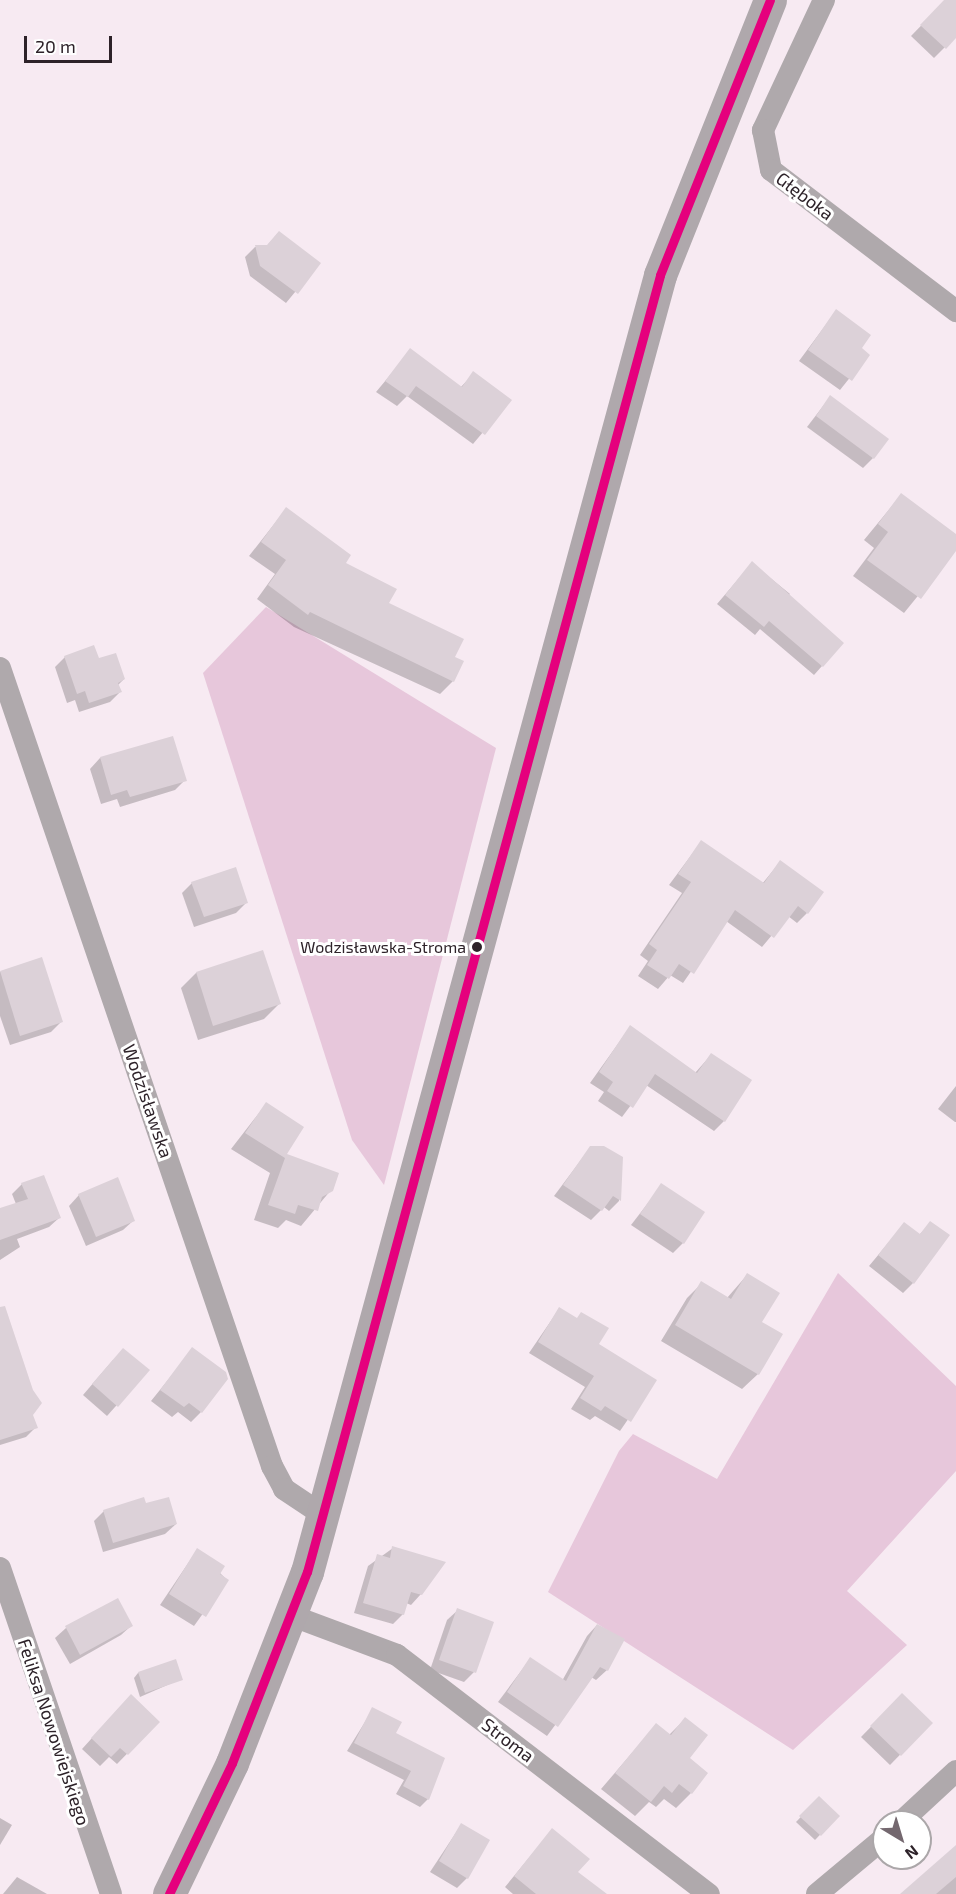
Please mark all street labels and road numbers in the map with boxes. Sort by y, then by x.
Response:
street label: Głęboka [772,167,838,225]
street label: Wodzisławska [118,1041,178,1161]
street label: Feliksa Nowowiejskiego [14,1636,94,1828]
street label: Stroma [478,1713,538,1767]

